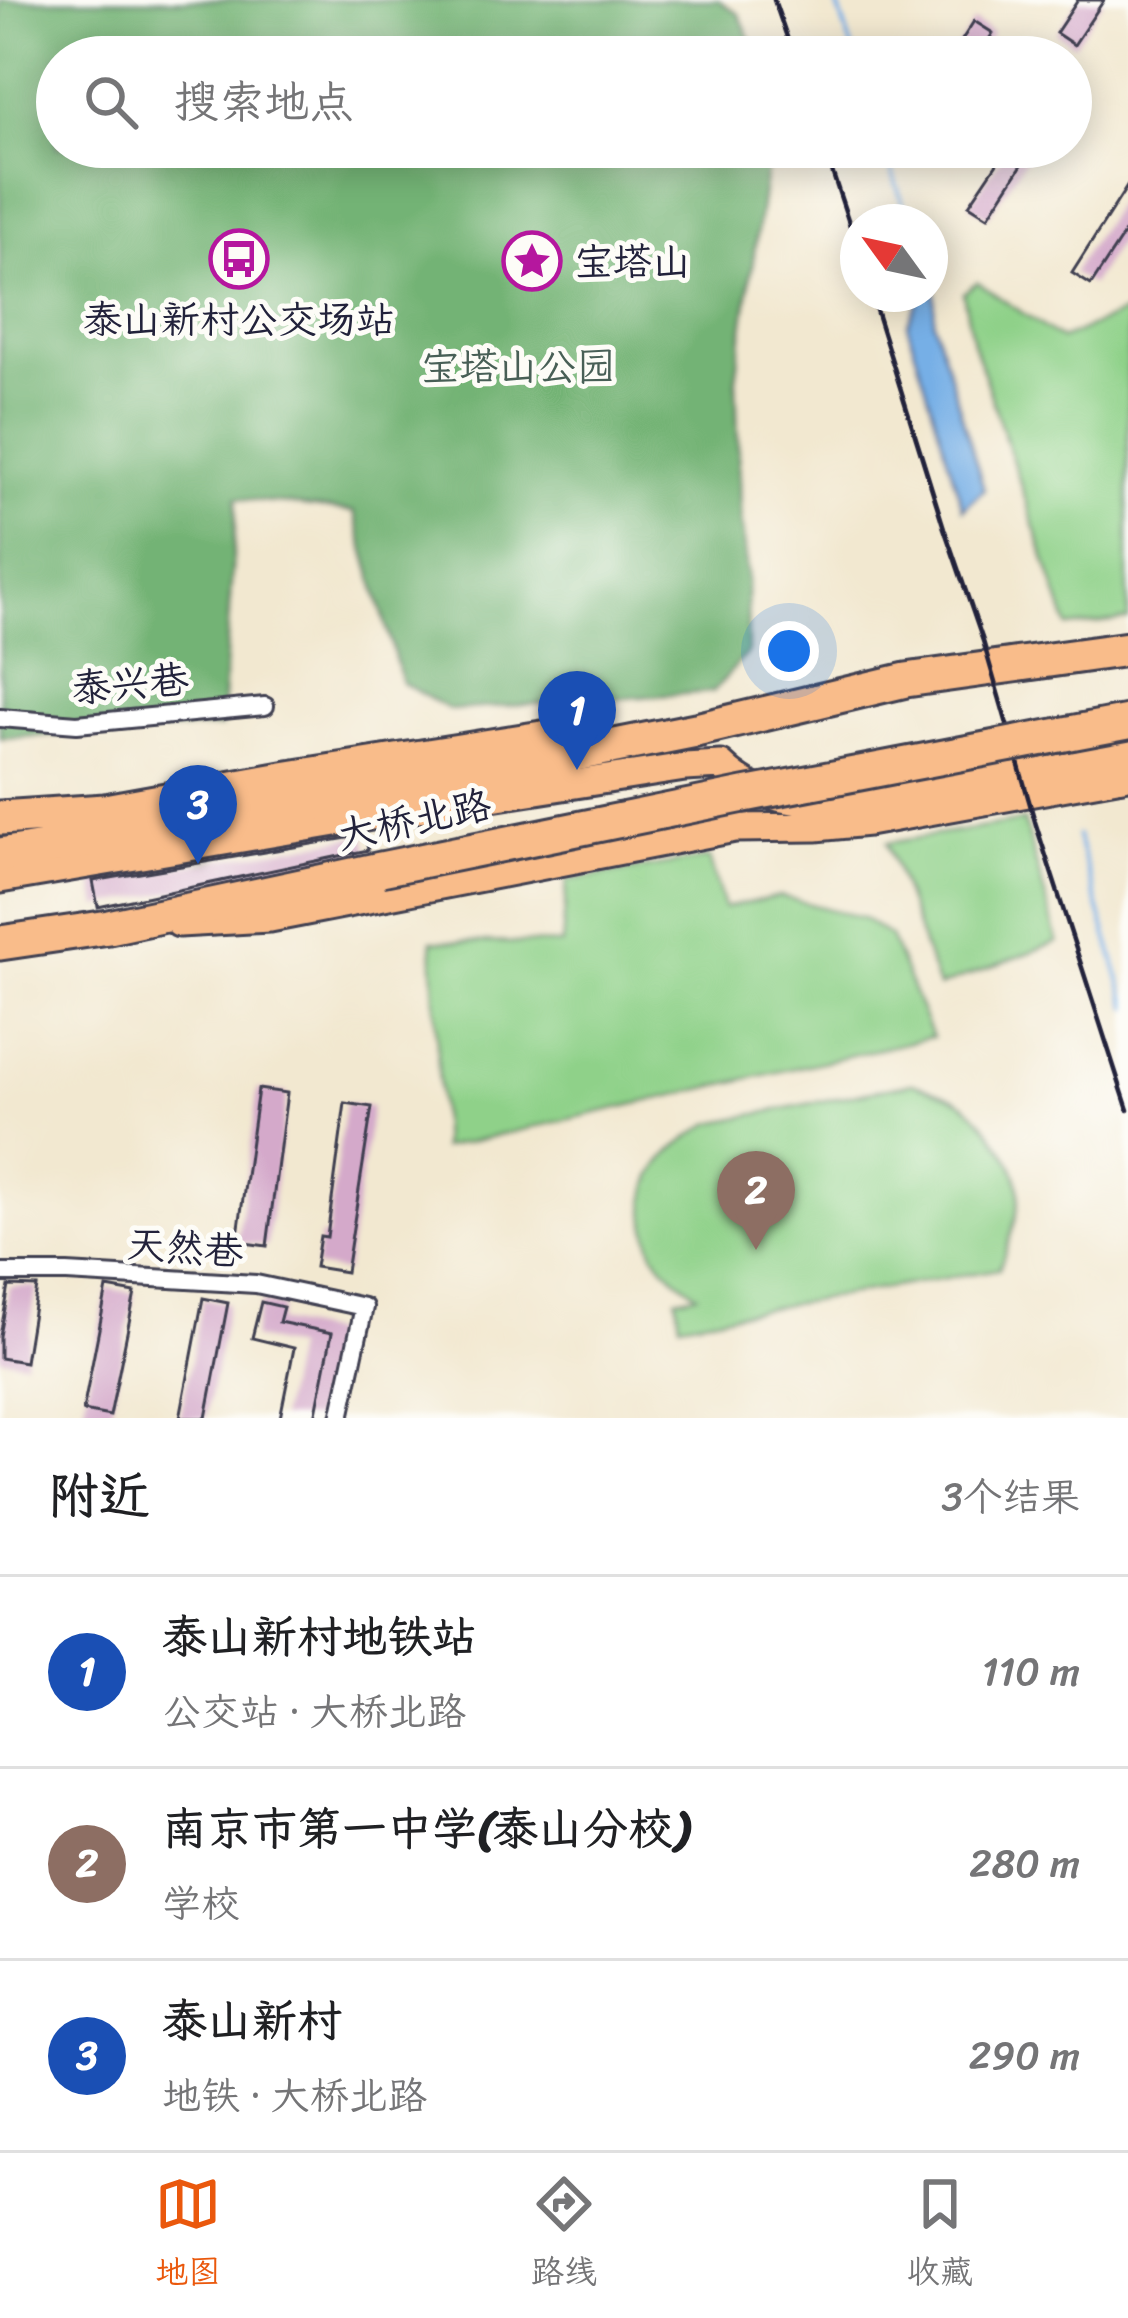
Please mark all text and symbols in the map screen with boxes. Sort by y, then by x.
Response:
search box [36,36,1092,168]
text: 搜索地点 [174,62,354,142]
icon: search [78,69,144,135]
north arrow [840,204,948,312]
place label: 宝塔山 [574,227,691,296]
bus stop icon: 泰山新村公交场站 [208,228,270,290]
place icon: 宝塔山 [501,230,563,292]
place label: 泰山新村公交场站 [83,285,395,354]
park label: 宝塔山公园 [420,332,616,401]
your location [759,621,819,681]
street label: 泰兴巷 [69,644,191,723]
pin: 1 [538,671,616,770]
pin: 3 [159,765,237,864]
street label: 大桥北路 [331,770,498,869]
pin: 2 [717,1151,795,1250]
street label: 天然巷 [124,1209,246,1286]
text: 附近 [48,1451,150,1541]
text: 3个结果 [942,1462,1080,1531]
text: 泰山新村地铁站 [162,1597,477,1677]
text: 1 [79,1637,95,1706]
text: 110 m [982,1637,1080,1706]
text: 公交站 · 大桥北路 [162,1677,466,1746]
text: 南京市第一中学(泰山分校) [162,1789,689,1869]
text: 2 [76,1829,98,1898]
text: 280 m [969,1829,1080,1898]
text: 学校 [162,1869,240,1938]
text: 泰山新村 [162,1981,342,2061]
text: 3 [76,2021,98,2090]
text: 290 m [969,2021,1080,2090]
text: 地铁 · 大桥北路 [162,2061,427,2130]
tab: 地图 [155,2171,221,2301]
tab: 路线 [531,2171,597,2301]
tab: 收藏 [907,2171,973,2301]

